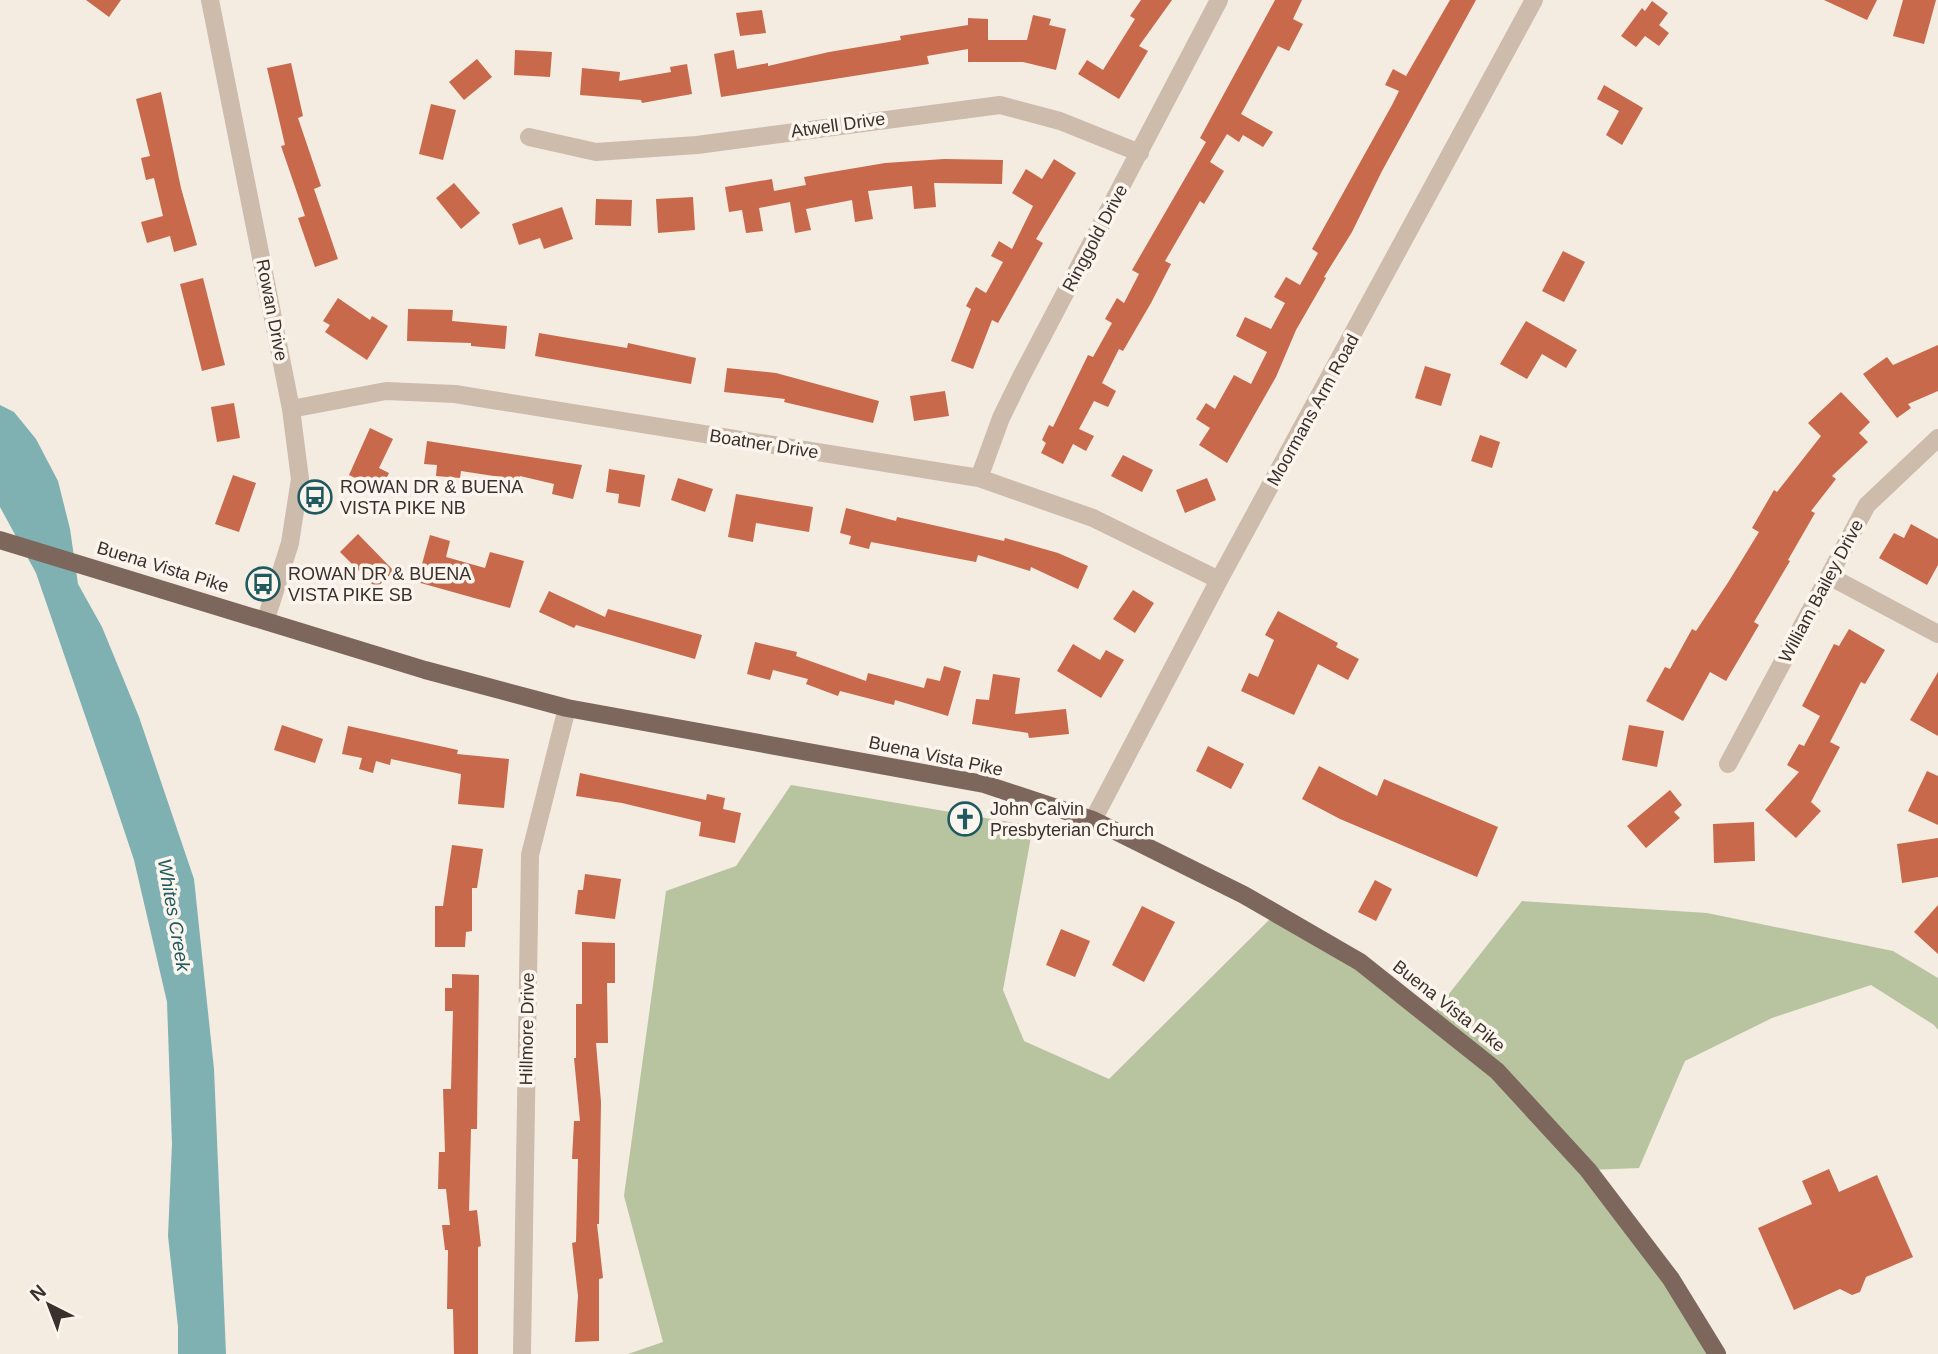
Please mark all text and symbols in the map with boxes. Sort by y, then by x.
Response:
street label: Atwell Drive [790,108,886,142]
street label: Ringgold Drive [1058,181,1132,295]
street label: Rowan Drive [252,258,292,362]
street label: Moormans Arm Road [1263,331,1363,489]
street label: Boatner Drive [708,426,820,462]
place label: ROWAN DR & BUENA VISTA PIKE NB [340,477,523,518]
bus stop icon: ROWAN DR & BUENA VISTA PIKE NB [296,478,334,516]
street label: William Bailey Drive [1775,516,1867,666]
street label: Buena Vista Pike [95,537,231,597]
place label: ROWAN DR & BUENA VISTA PIKE SB [288,564,471,605]
bus stop icon: ROWAN DR & BUENA VISTA PIKE SB [244,565,282,603]
street label: Buena Vista Pike [867,732,1005,780]
place label: John Calvin Presbyterian Church [990,799,1154,840]
church icon: John Calvin Presbyterian Church [946,800,984,838]
water label: Whites Creek [154,857,195,974]
street label: Buena Vista Pike [1389,956,1509,1056]
street label: Hillmore Drive [516,972,538,1086]
north arrow [14,1270,84,1340]
text: N [26,1280,50,1305]

